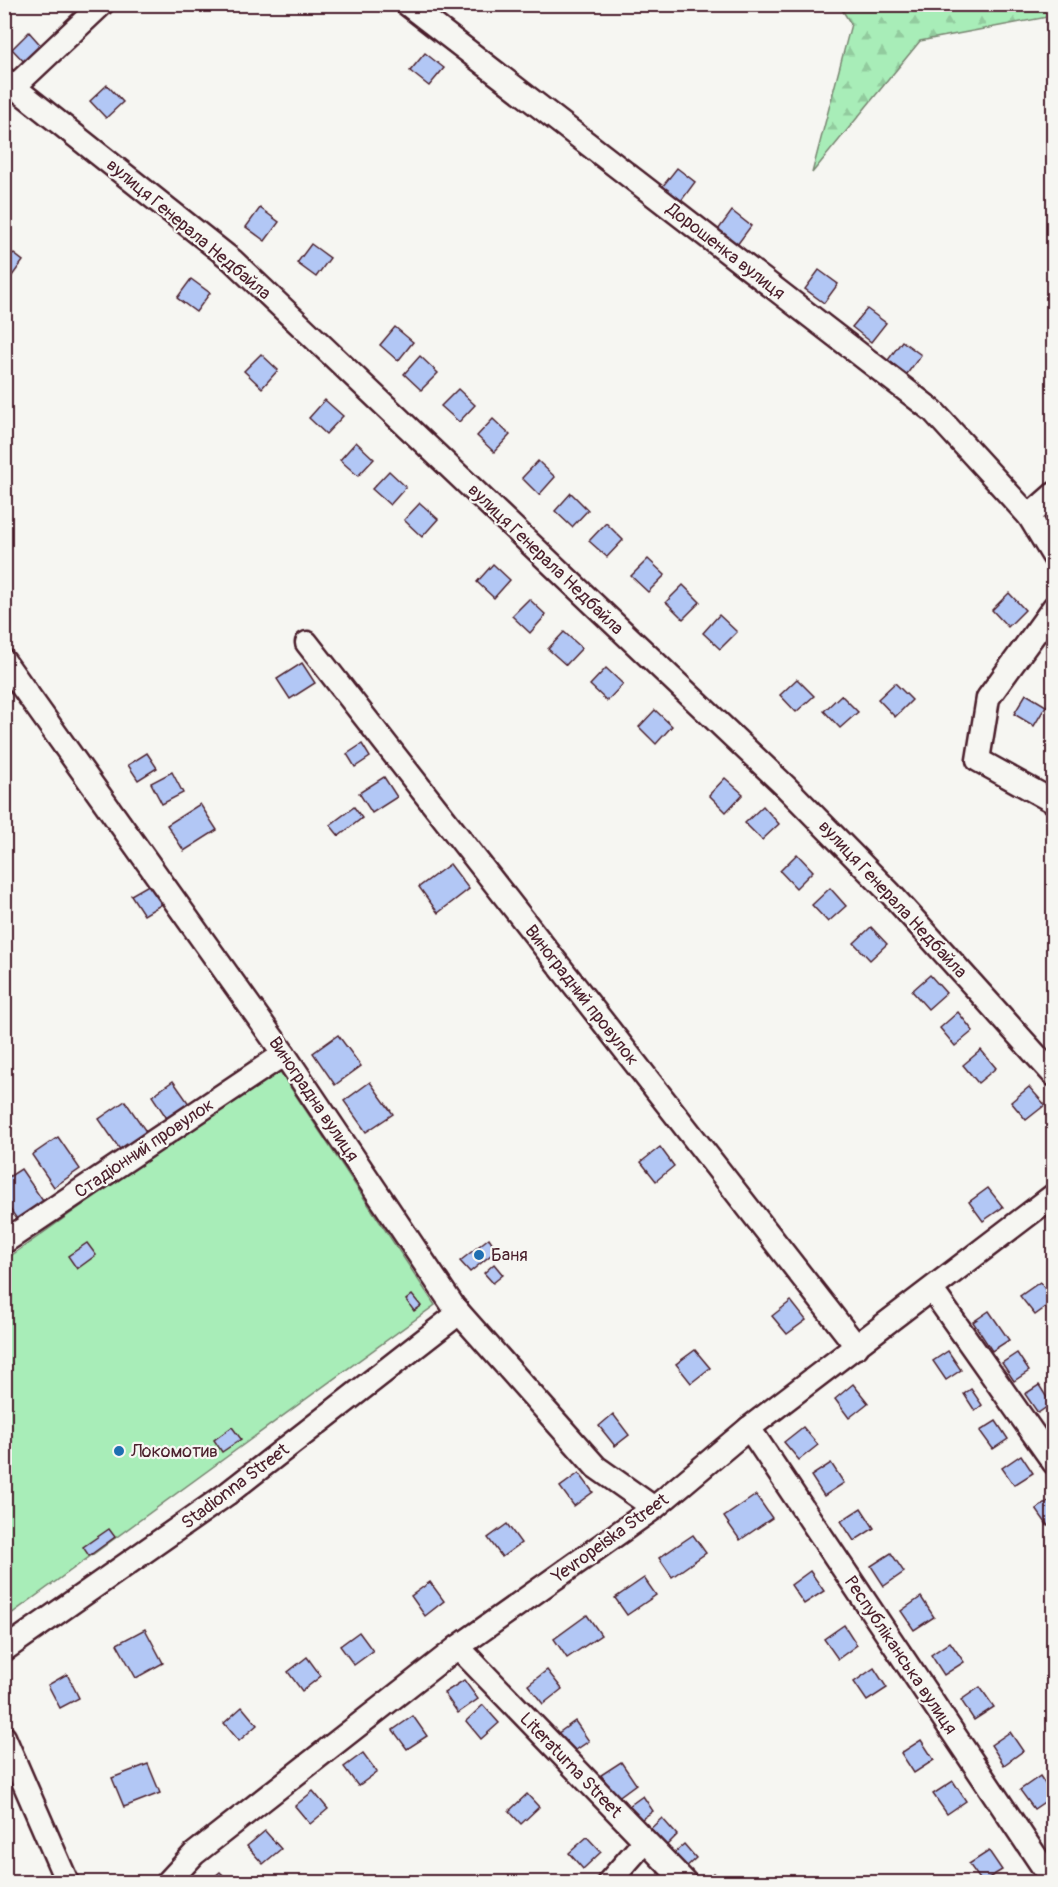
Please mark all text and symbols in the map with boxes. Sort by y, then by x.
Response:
street label: вулиця Генерала Недбайла [102,154,276,305]
street label: Дорошенка вулиця [661,197,790,305]
street label: вулиця Генерала Недбайла [463,479,628,640]
street label: вулиця Генерала Недбайла [813,815,972,983]
street label: Виноградний провулок [519,920,644,1070]
street label: Виноградна вулиця [263,1032,364,1166]
street label: Стадіонний провулок [70,1093,218,1204]
place label: Баня [491,1244,528,1267]
marker: Баня [472,1248,486,1262]
street label: Stadionna Street [177,1438,294,1534]
place label: Локомотив [130,1440,218,1463]
marker: Локомотив [112,1444,126,1458]
street label: Yevropeiska Street [547,1488,674,1589]
street label: Республіканська вулиця [839,1572,962,1739]
street label: Literaturna Street [515,1708,627,1823]

